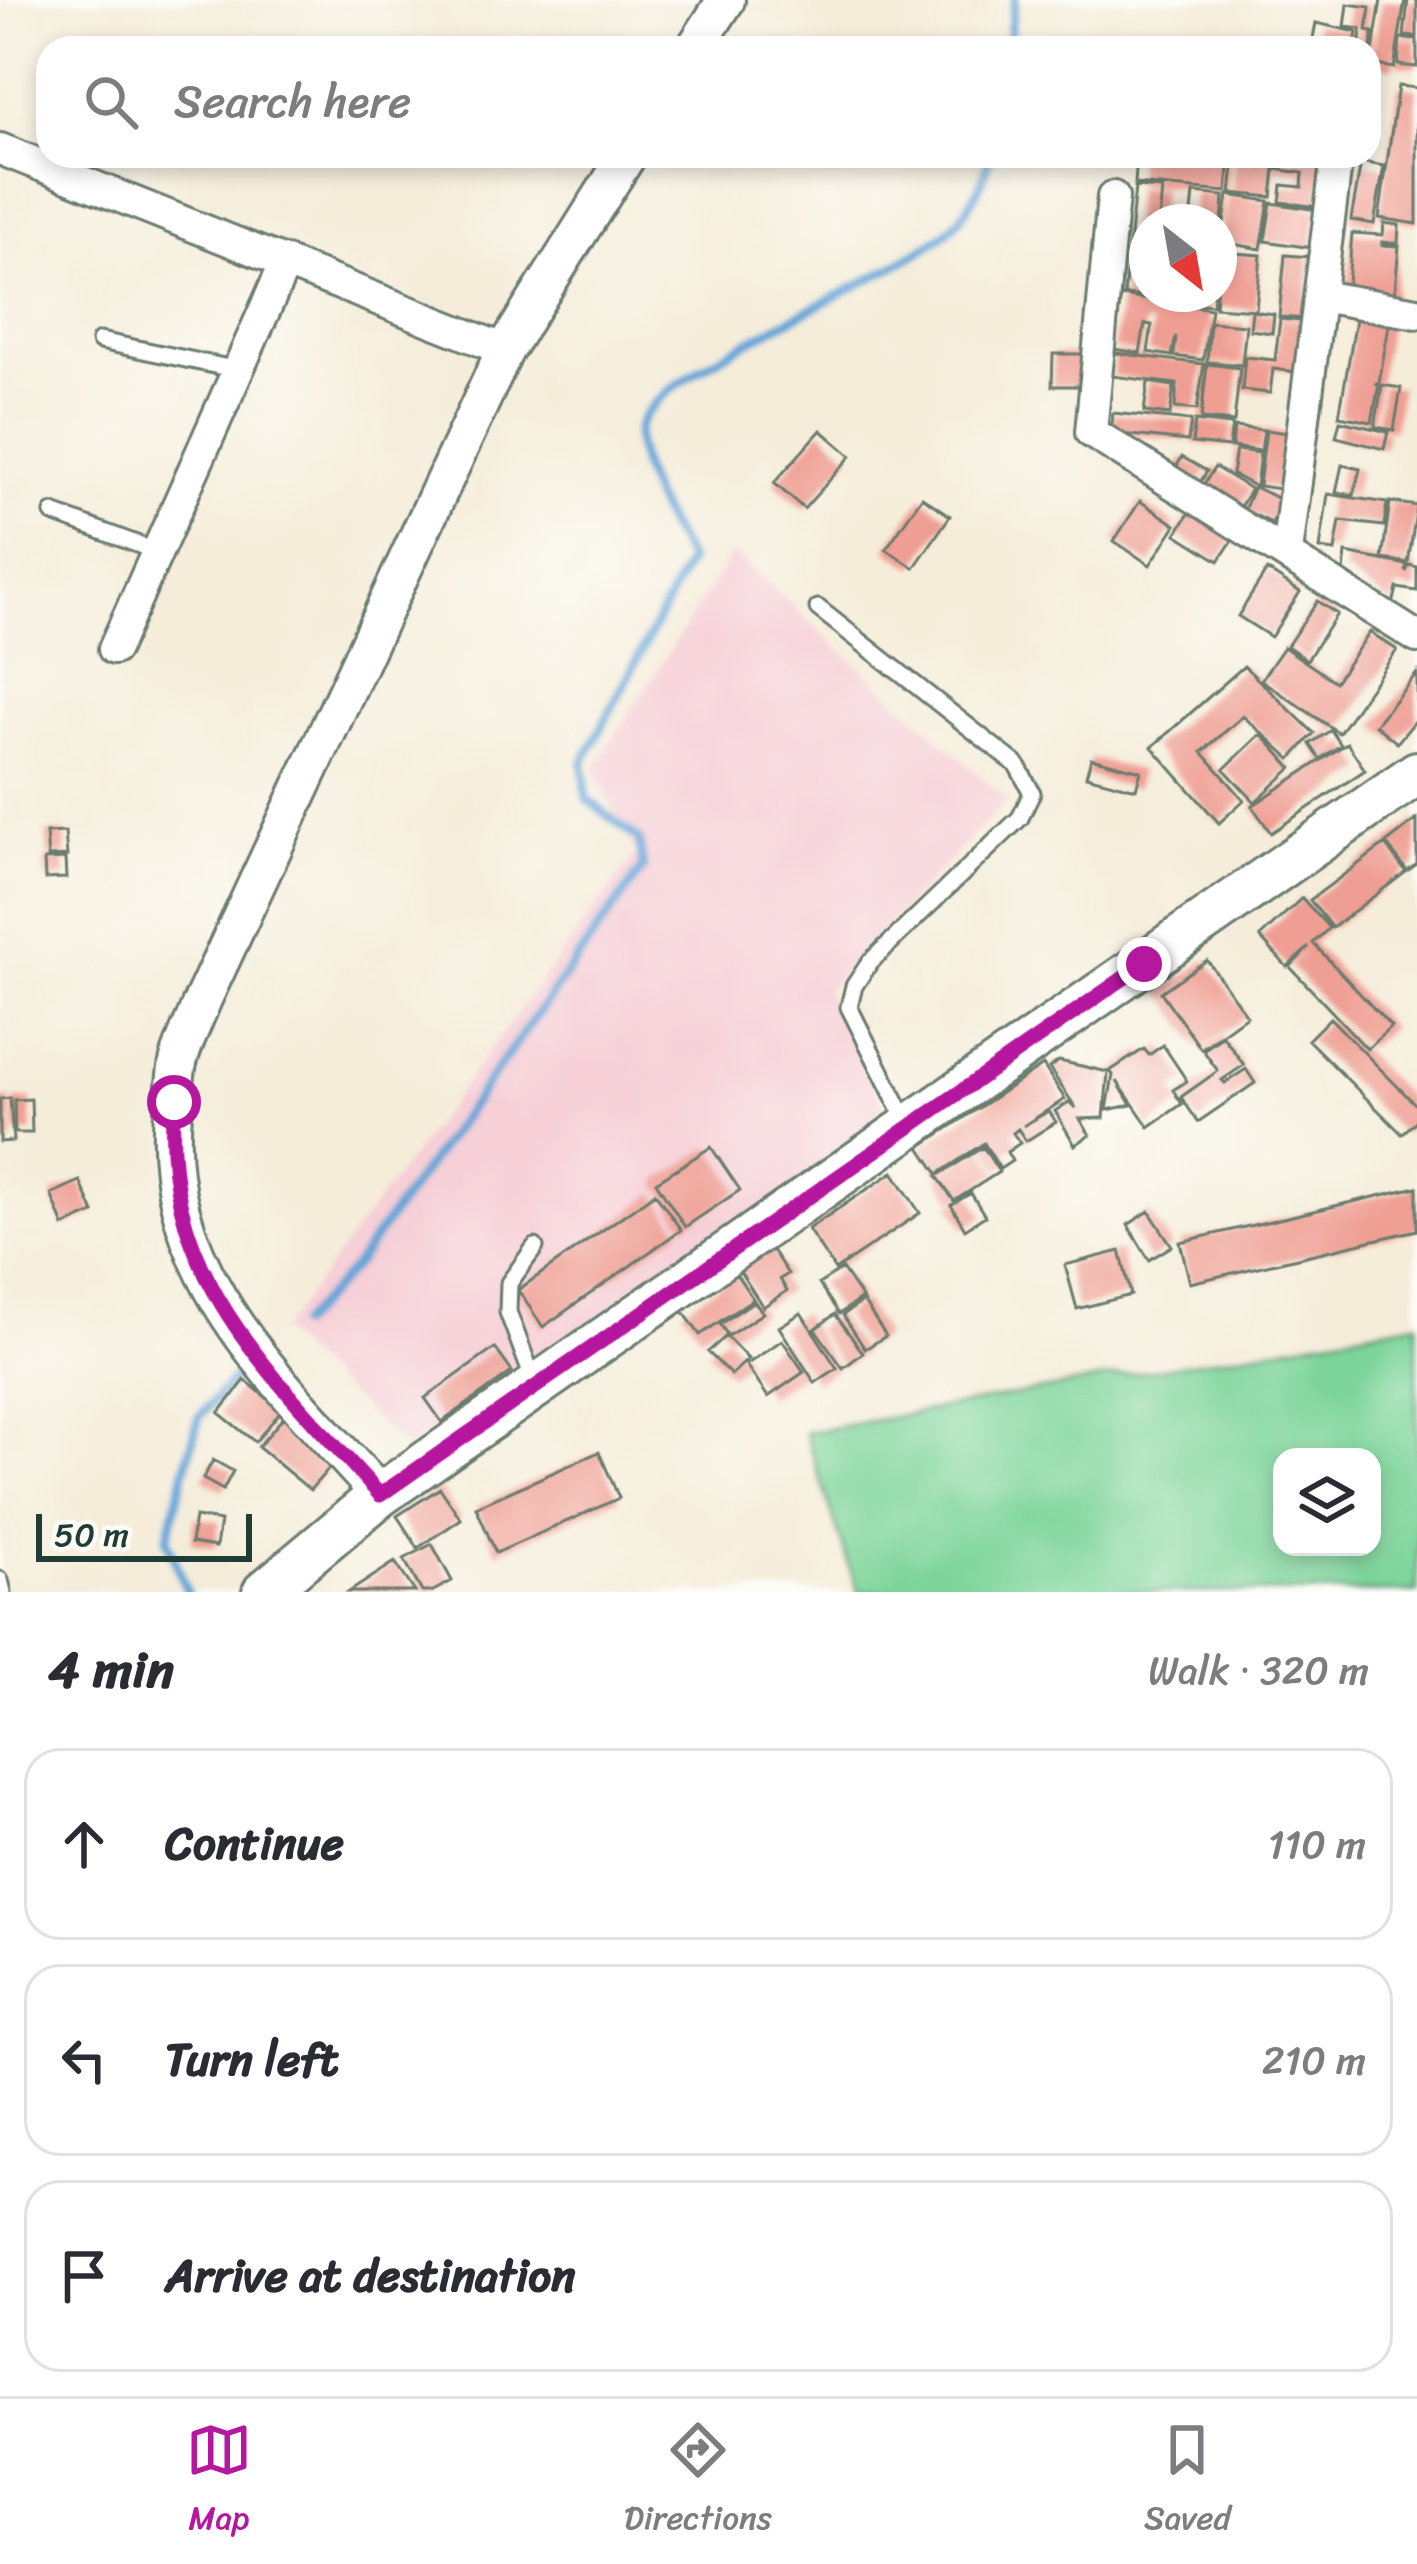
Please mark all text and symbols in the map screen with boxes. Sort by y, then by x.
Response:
search box [36,36,1381,168]
text: Search here [174,62,411,142]
icon: search [78,69,144,135]
north arrow [1129,204,1237,312]
route end [1117,937,1171,991]
route start [147,1075,201,1129]
map controls [1273,1448,1381,1556]
button: layers [1273,1448,1381,1556]
text: 50 m [54,1506,129,1564]
scale bar [36,1508,252,1561]
text: 4 min [48,1625,174,1715]
text: Walk · 320 m [1148,1636,1369,1705]
text: Continue [165,1804,344,1884]
text: 110 m [1268,1810,1366,1879]
icon: ahead [51,1811,117,1877]
text: Turn left [165,2020,338,2100]
text: 210 m [1262,2026,1366,2095]
icon: left [51,2027,117,2093]
text: Arrive at destination [165,2236,575,2316]
icon: arrive [51,2243,117,2309]
tab: Map [186,2417,252,2547]
tab: Directions [624,2417,772,2547]
tab: Saved [1144,2417,1231,2547]

